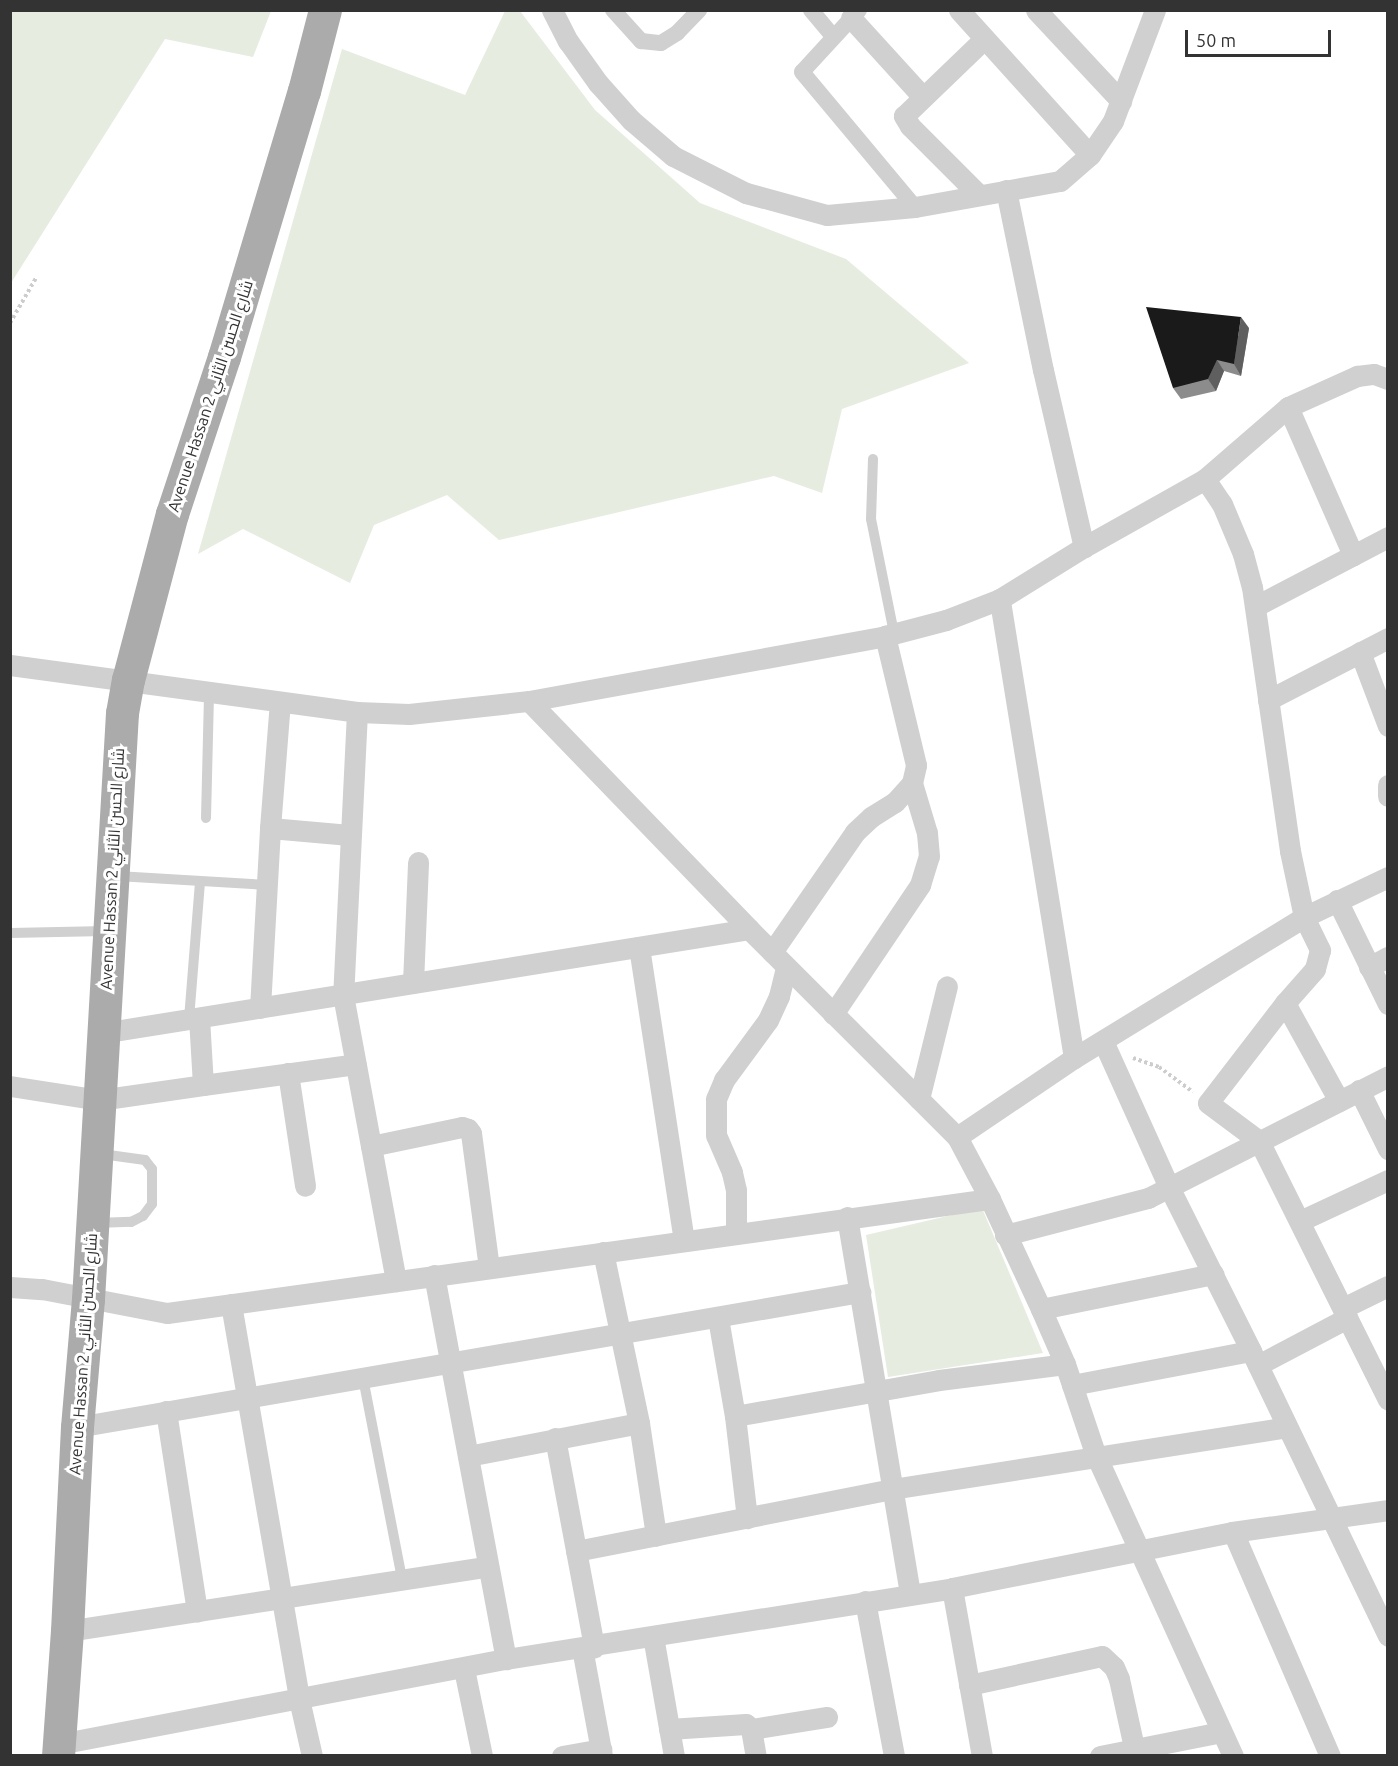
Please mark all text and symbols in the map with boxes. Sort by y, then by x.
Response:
scale bar [1188,18,1334,56]
text: 50 m [1196,30,1236,50]
street label: Avenue Hassan 2 شارع الحسن الثاني [163,278,257,514]
street label: Avenue Hassan 2 شارع الحسن الثاني [96,747,128,991]
street label: Avenue Hassan 2 شارع الحسن الثاني [65,1232,101,1476]

